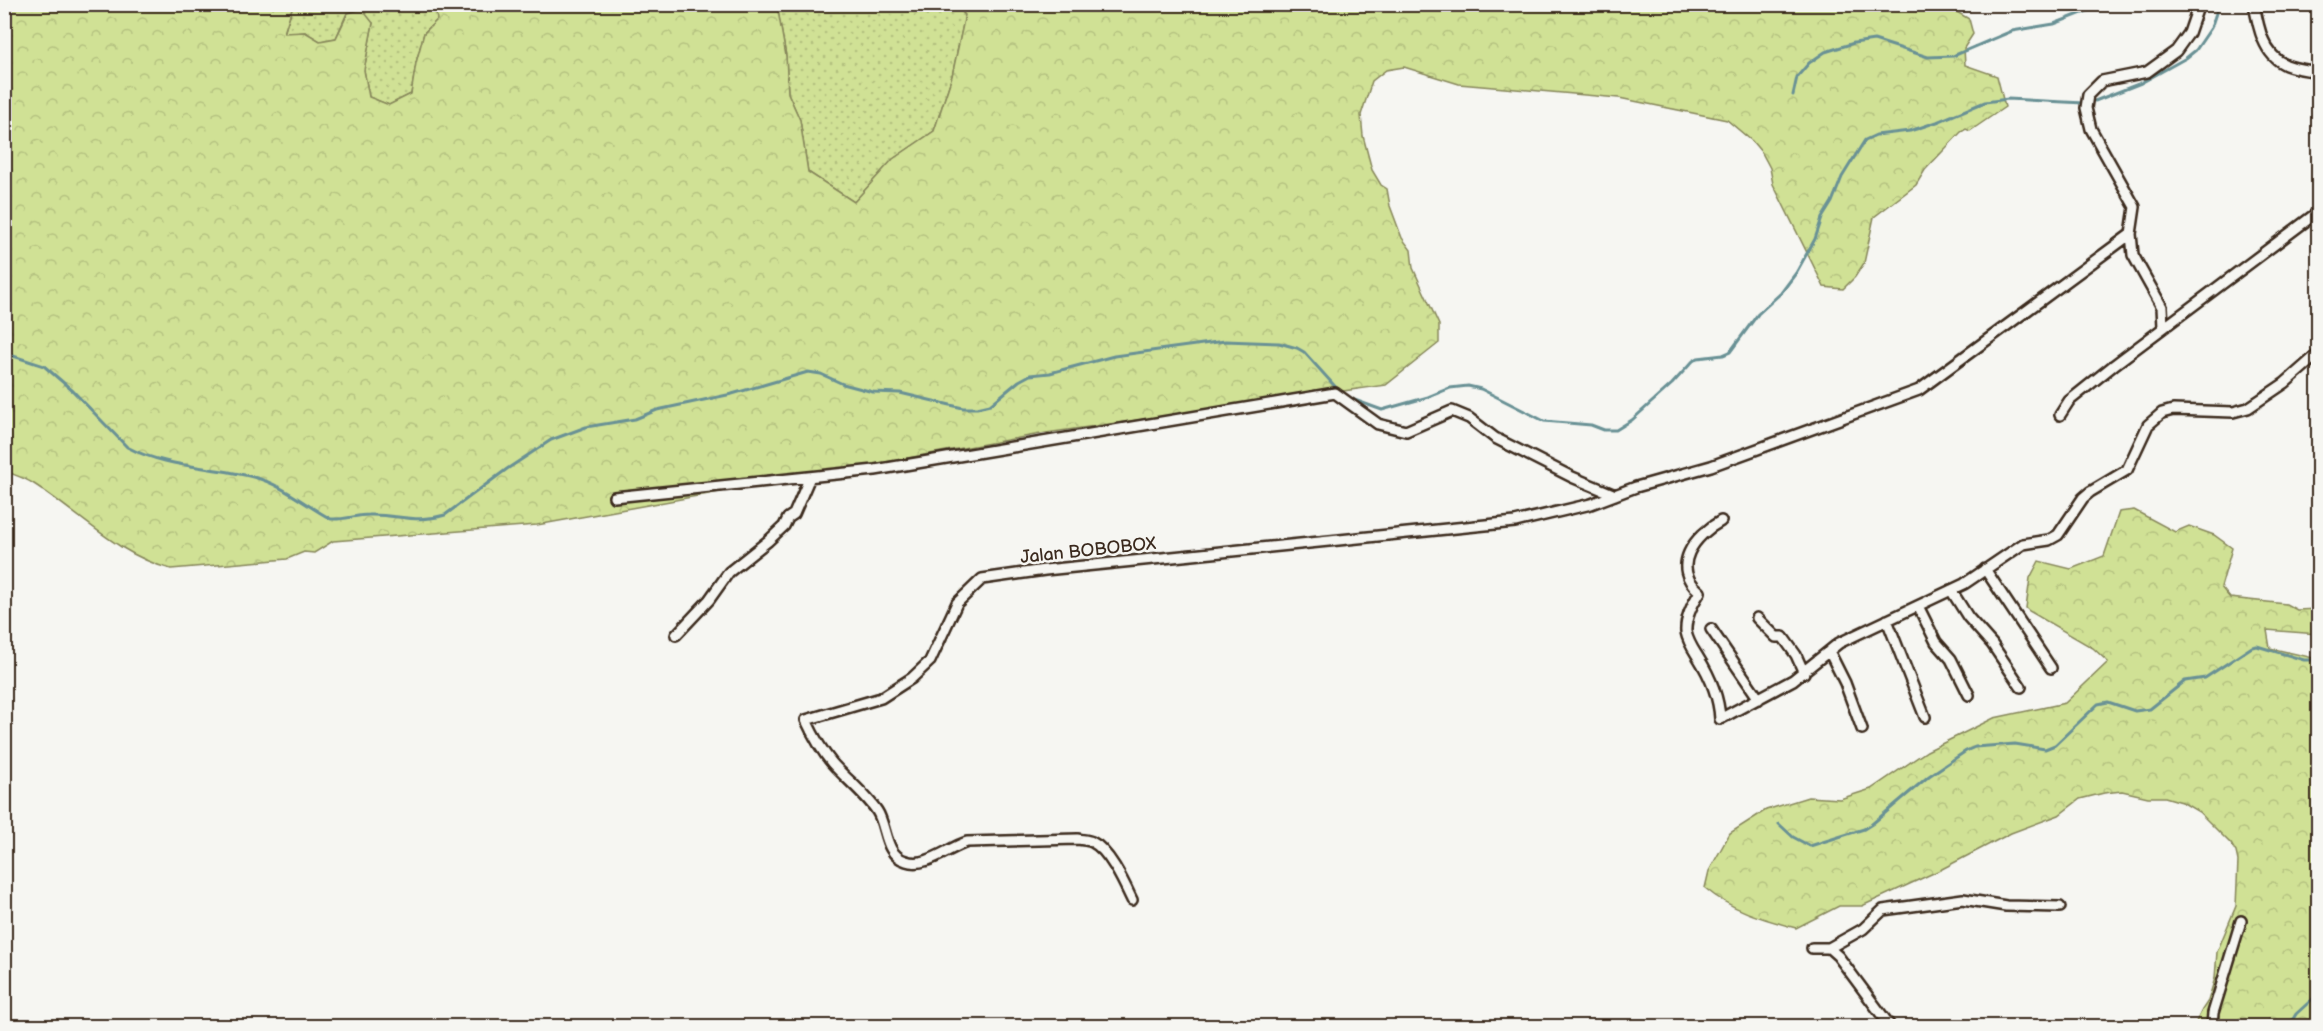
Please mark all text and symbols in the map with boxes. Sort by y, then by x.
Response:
street label: Jalan BOBOBOX [1019,533,1158,568]

